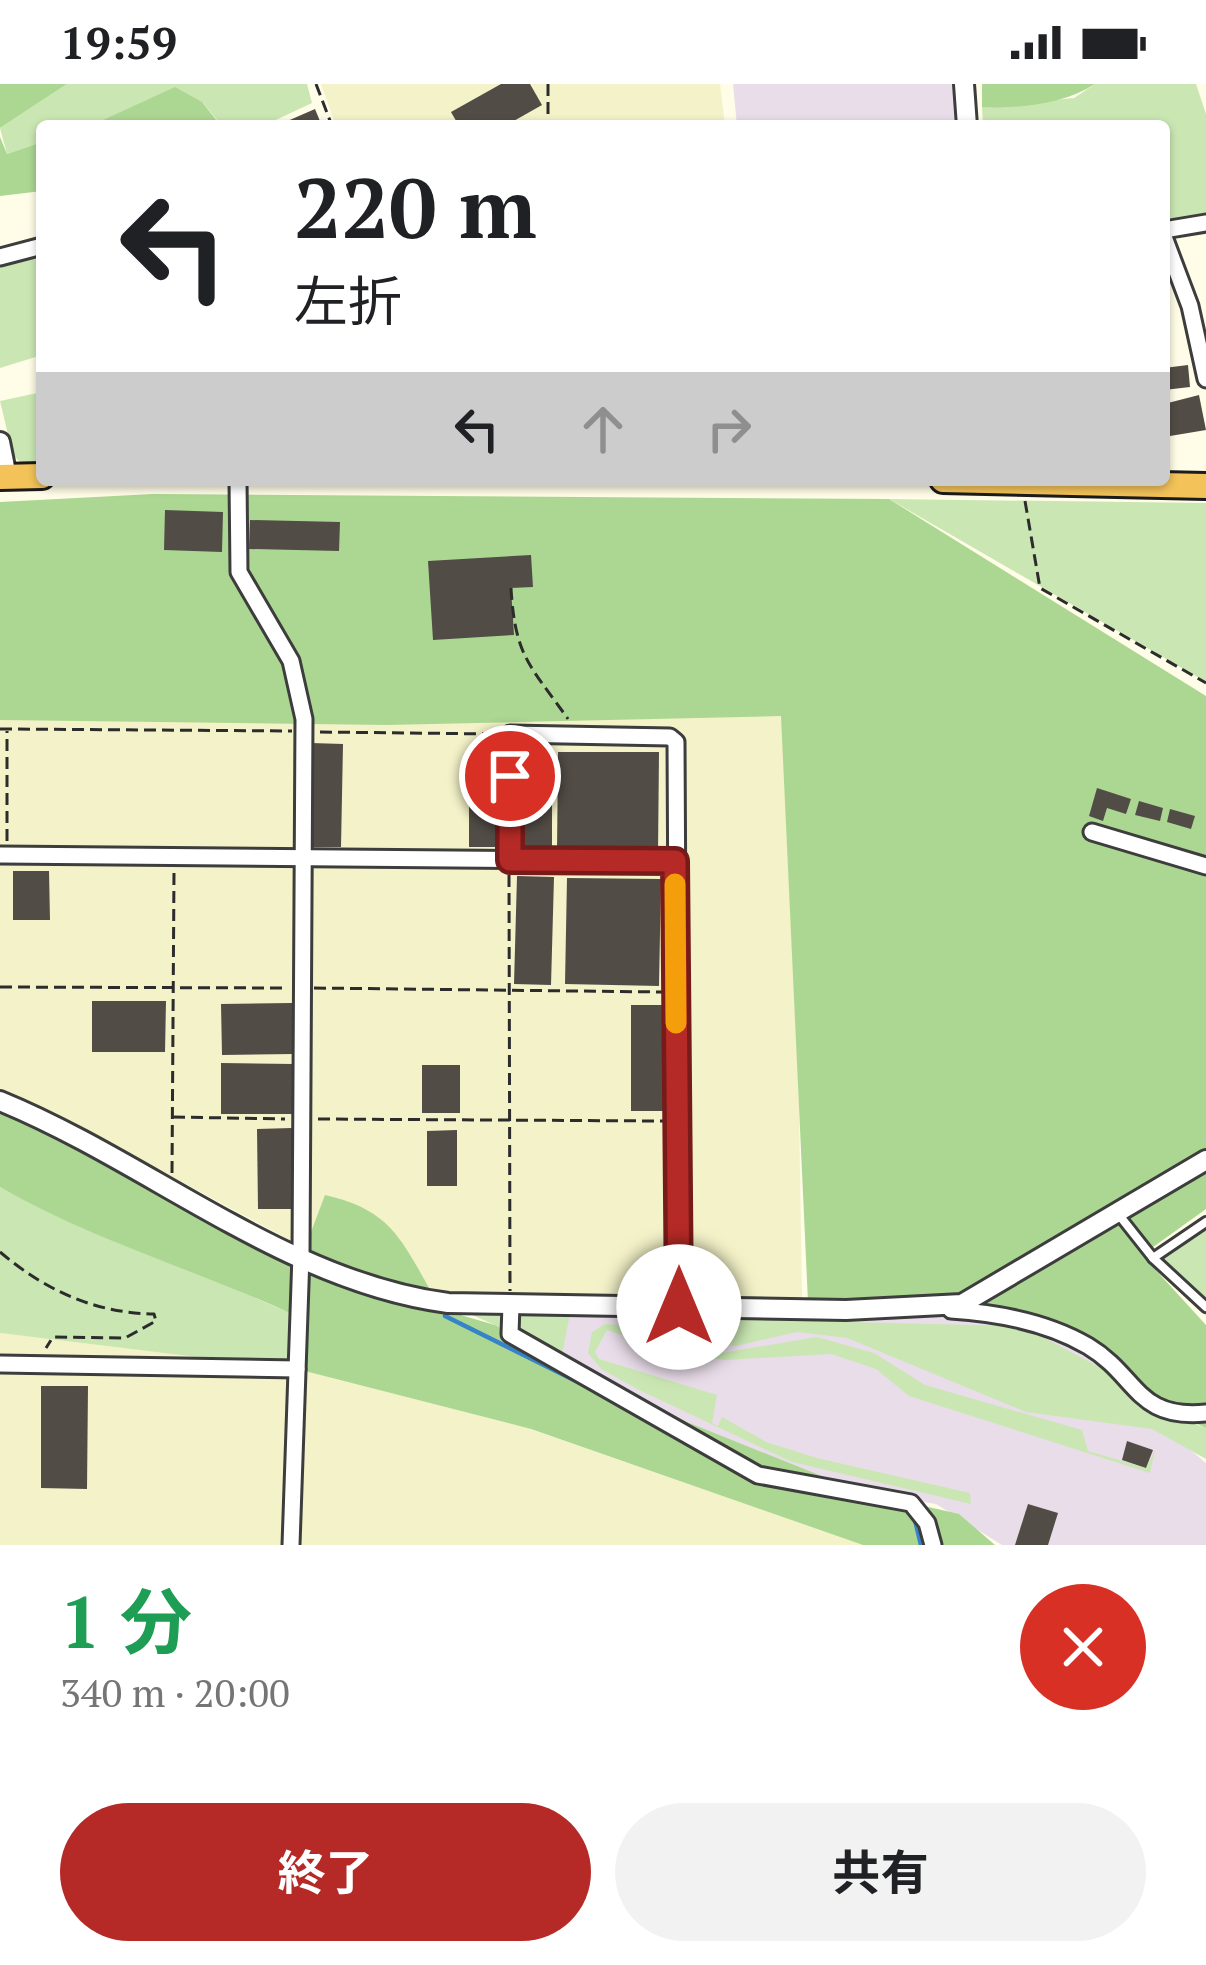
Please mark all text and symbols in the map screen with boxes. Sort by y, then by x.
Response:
text: 19:59 [60,12,177,72]
text: 220 m [294,151,537,262]
icon: left [96,168,252,324]
text: 左折 [294,265,402,336]
icon: left [444,396,510,462]
icon: ahead [570,396,636,462]
icon: right [696,396,762,462]
pin [459,725,561,827]
icon: arrive [477,743,543,809]
position arrow [616,1244,742,1370]
text: 1 分 [60,1573,192,1669]
button: close [1020,1584,1146,1710]
text: 340 m · 20:00 [60,1666,290,1718]
button: 終了 [60,1803,591,1941]
button: 共有 [615,1803,1146,1941]

